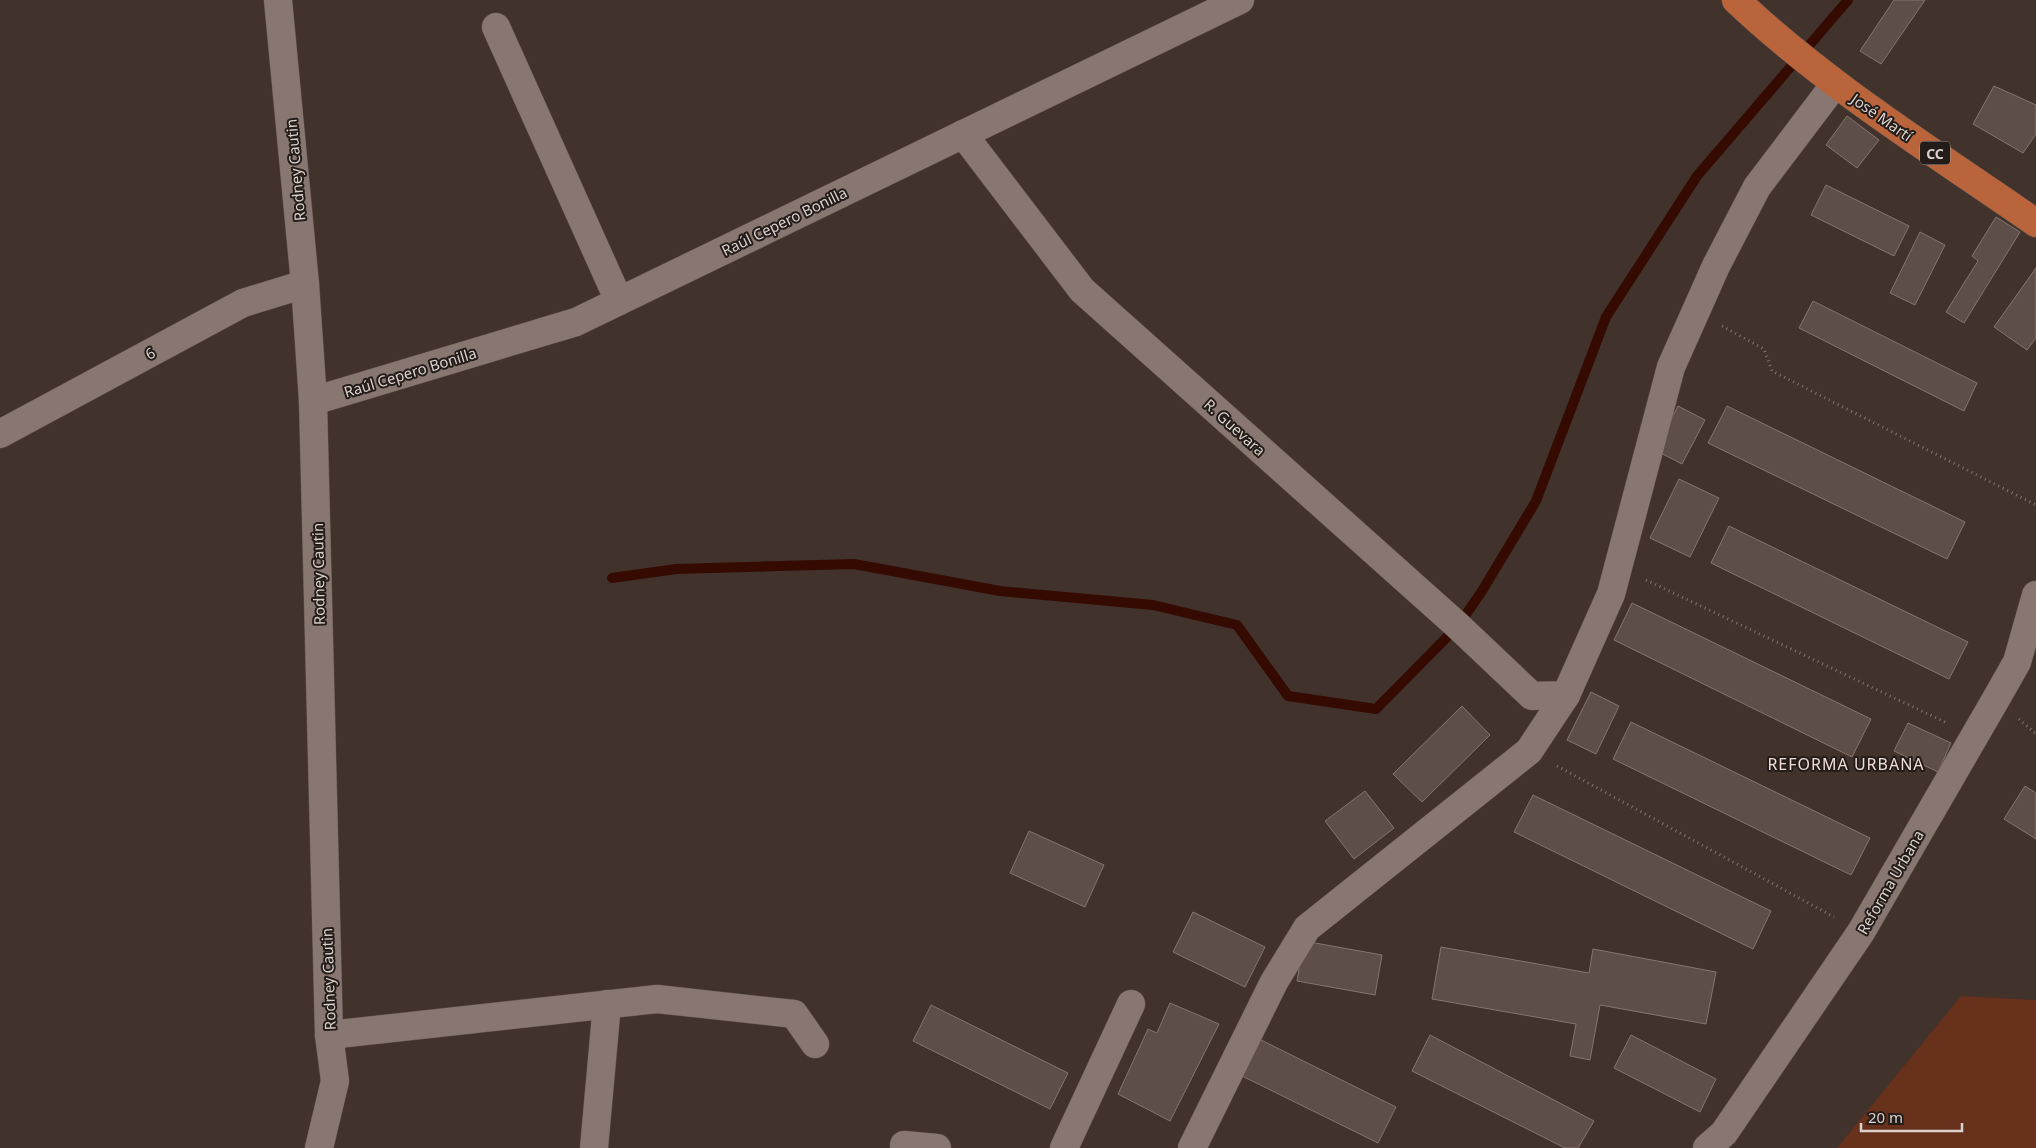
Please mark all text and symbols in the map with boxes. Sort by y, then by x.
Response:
street label: José Martí [1846,88,1917,146]
street label: Rodney Cautin [281,118,309,222]
road number: CC [1920,142,1950,164]
street label: Raúl Cepero Bonilla [718,182,850,260]
street label: 6 [142,342,158,364]
street label: Raúl Cepero Bonilla [341,342,479,402]
street label: R. Guevara [1200,394,1270,460]
street label: Rodney Cautin [307,523,329,625]
district label: REFORMA URBANA [1767,753,1925,775]
street label: Reforma Urbana [1852,826,1928,938]
street label: Rodney Cautin [316,928,340,1030]
scale bar [1861,1100,1962,1132]
text: 20 m [1868,1107,1903,1127]

